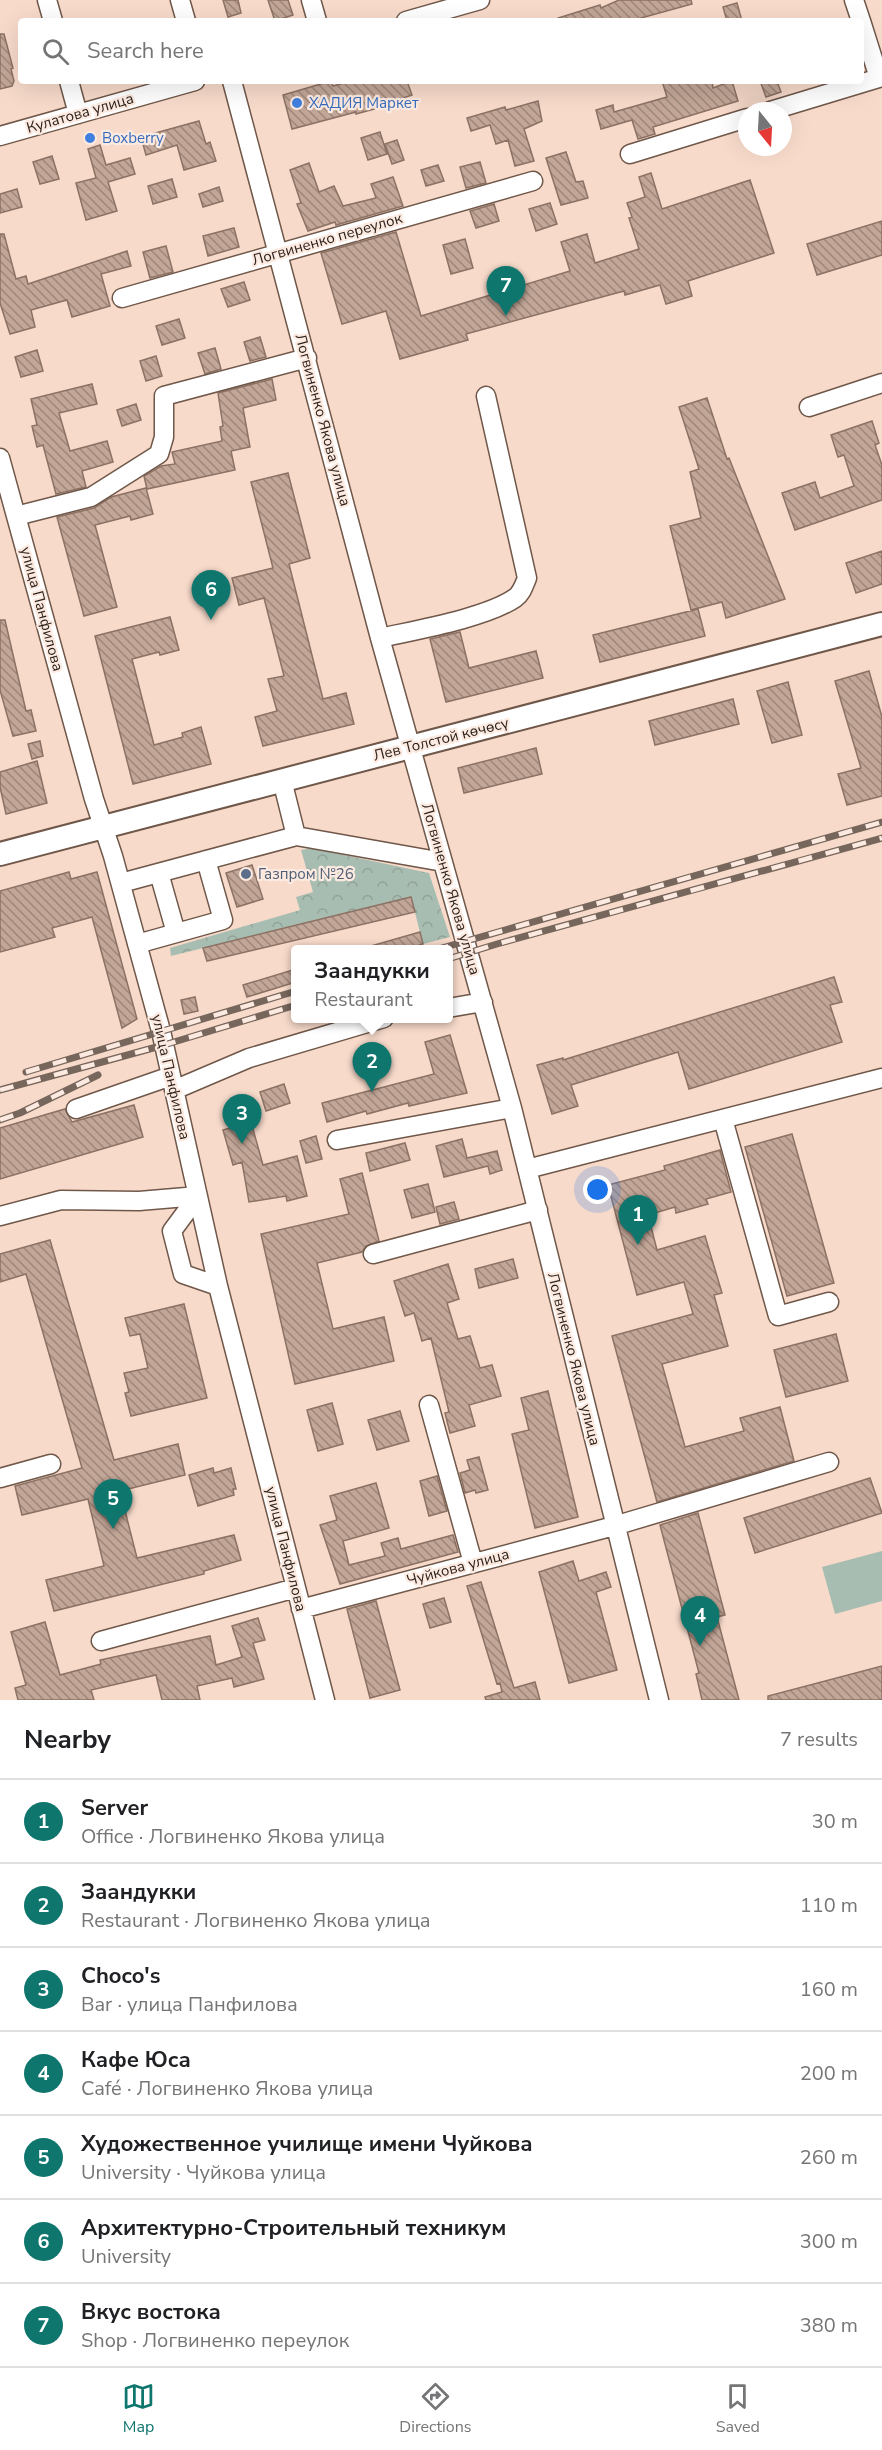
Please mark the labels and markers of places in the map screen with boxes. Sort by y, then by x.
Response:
place label: ХАДИЯ Маркет [309,93,419,113]
marker: ХАДИЯ Маркет [290,96,304,110]
place label: Boxberry [102,128,164,148]
marker: Boxberry [83,131,97,145]
pin: 7 [486,266,526,316]
pin: 6 [192,570,230,620]
place label: Газпром №26 [258,864,354,884]
marker: Газпром №26 [239,867,253,881]
pin: 2 [352,1042,392,1092]
pin: 3 [222,1094,262,1144]
pin: 1 [618,1196,658,1245]
pin: 5 [94,1480,132,1529]
pin: 4 [680,1596,720,1646]

